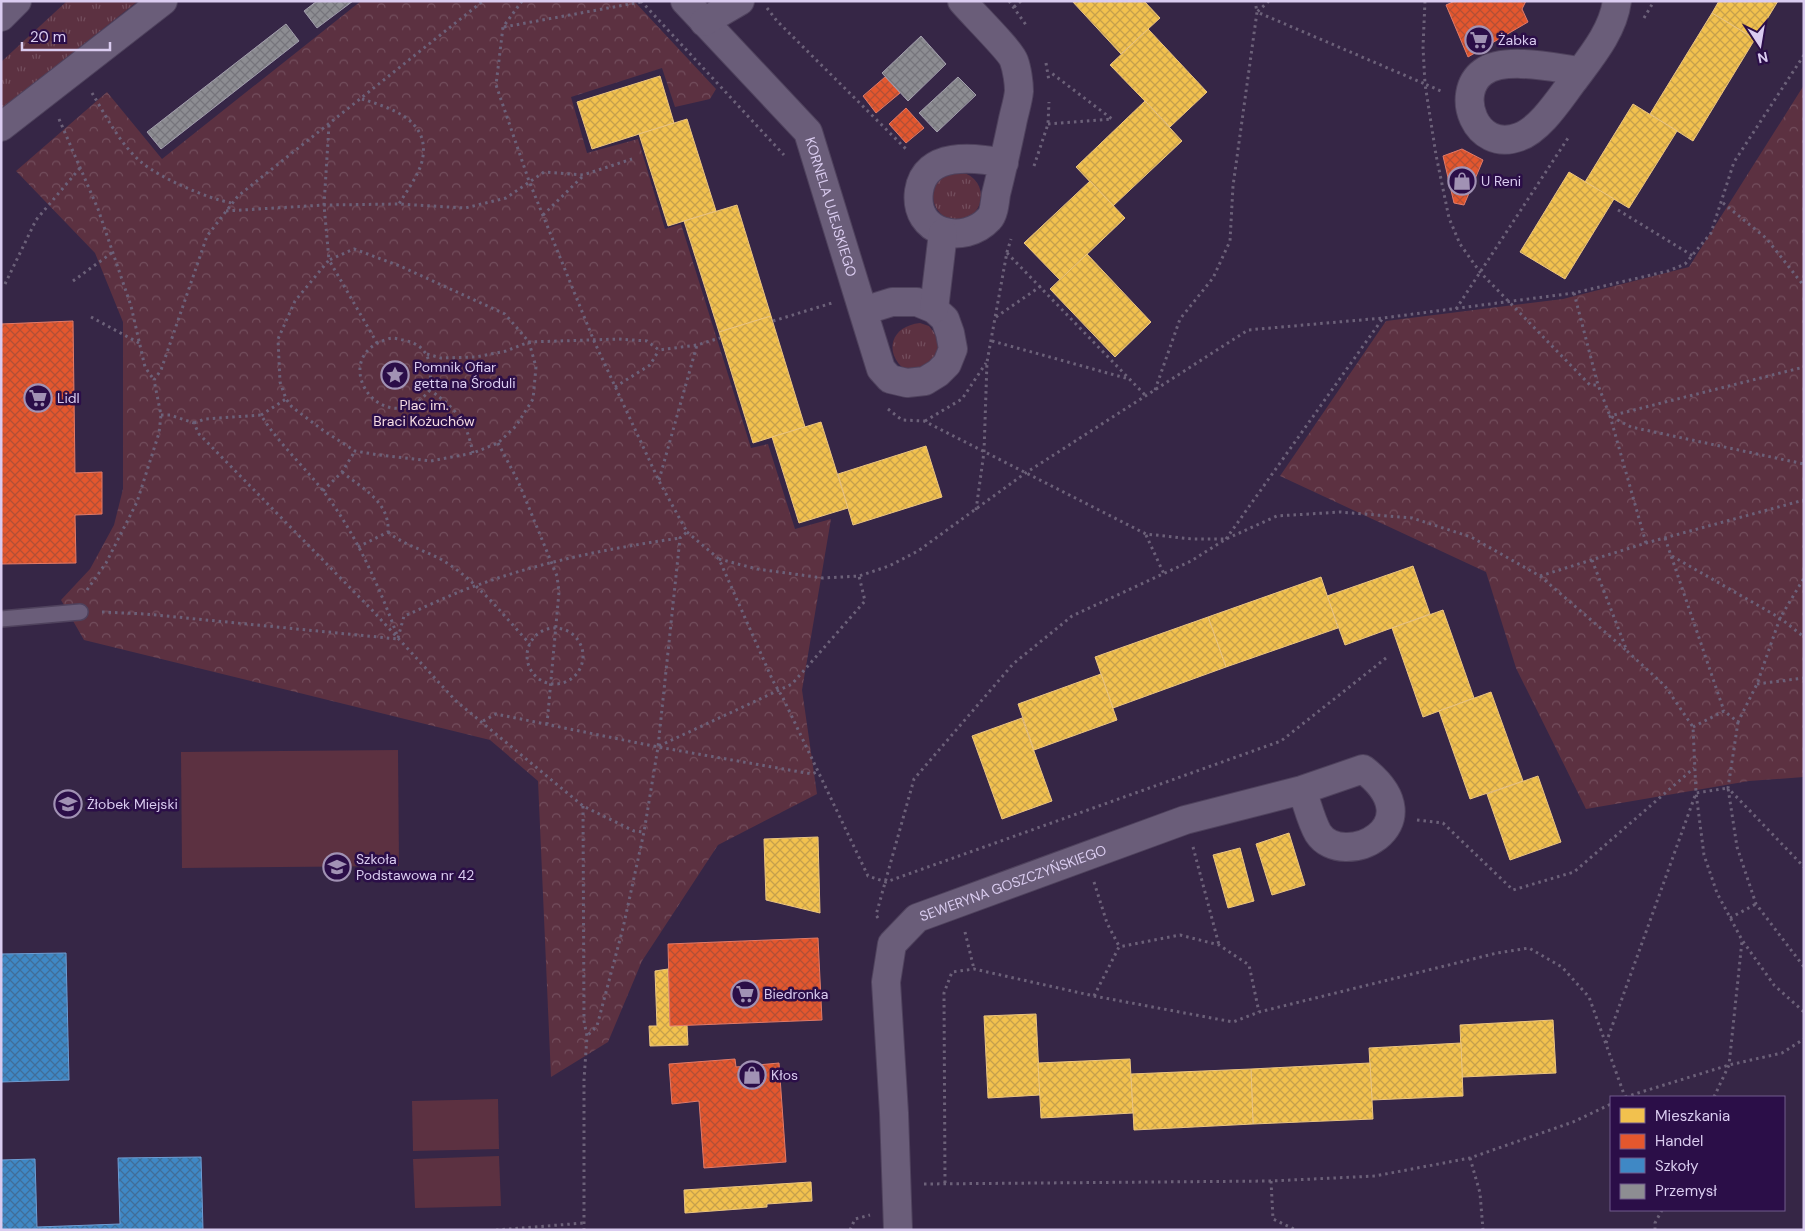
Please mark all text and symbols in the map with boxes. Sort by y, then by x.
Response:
scale bar [22,20,110,52]
north arrow [1735,20,1785,70]
supermarket icon: Żabka [1464,25,1494,55]
text: 20 m [30,27,66,47]
place label: Żabka [1498,31,1537,49]
text: N [1756,48,1770,68]
street label: KORNELA UJEJSKIEGO [801,135,861,279]
shop icon: U Reni [1447,166,1477,196]
place label: U Reni [1481,172,1521,190]
place label: Pomnik Ofiar getta na Środuli [414,358,516,392]
place icon: Pomnik Ofiar getta na Środuli [380,360,410,390]
supermarket icon: Lidl [23,383,53,413]
place label: Lidl [57,389,80,407]
park label: Plac im. Braci Kożuchów [373,396,475,430]
school or university icon: Żłobek Miejski [53,789,83,819]
place label: Żłobek Miejski [87,795,178,813]
street label: SEWERYNA GOSZCZYŃSKIEGO [917,840,1109,925]
place label: Szkoła Podstawowa nr 42 [356,850,474,884]
school or university icon: Szkoła Podstawowa nr 42 [322,852,352,882]
supermarket icon: Biedronka [730,979,760,1009]
place label: Biedronka [764,985,828,1003]
shop icon: Kłos [737,1060,767,1090]
place label: Kłos [771,1066,798,1084]
legend [1610,1096,1785,1211]
text: Mieszkania [1655,1106,1730,1126]
text: Handel [1655,1131,1703,1151]
text: Szkoły [1655,1156,1699,1176]
text: Przemysł [1655,1181,1717,1201]

